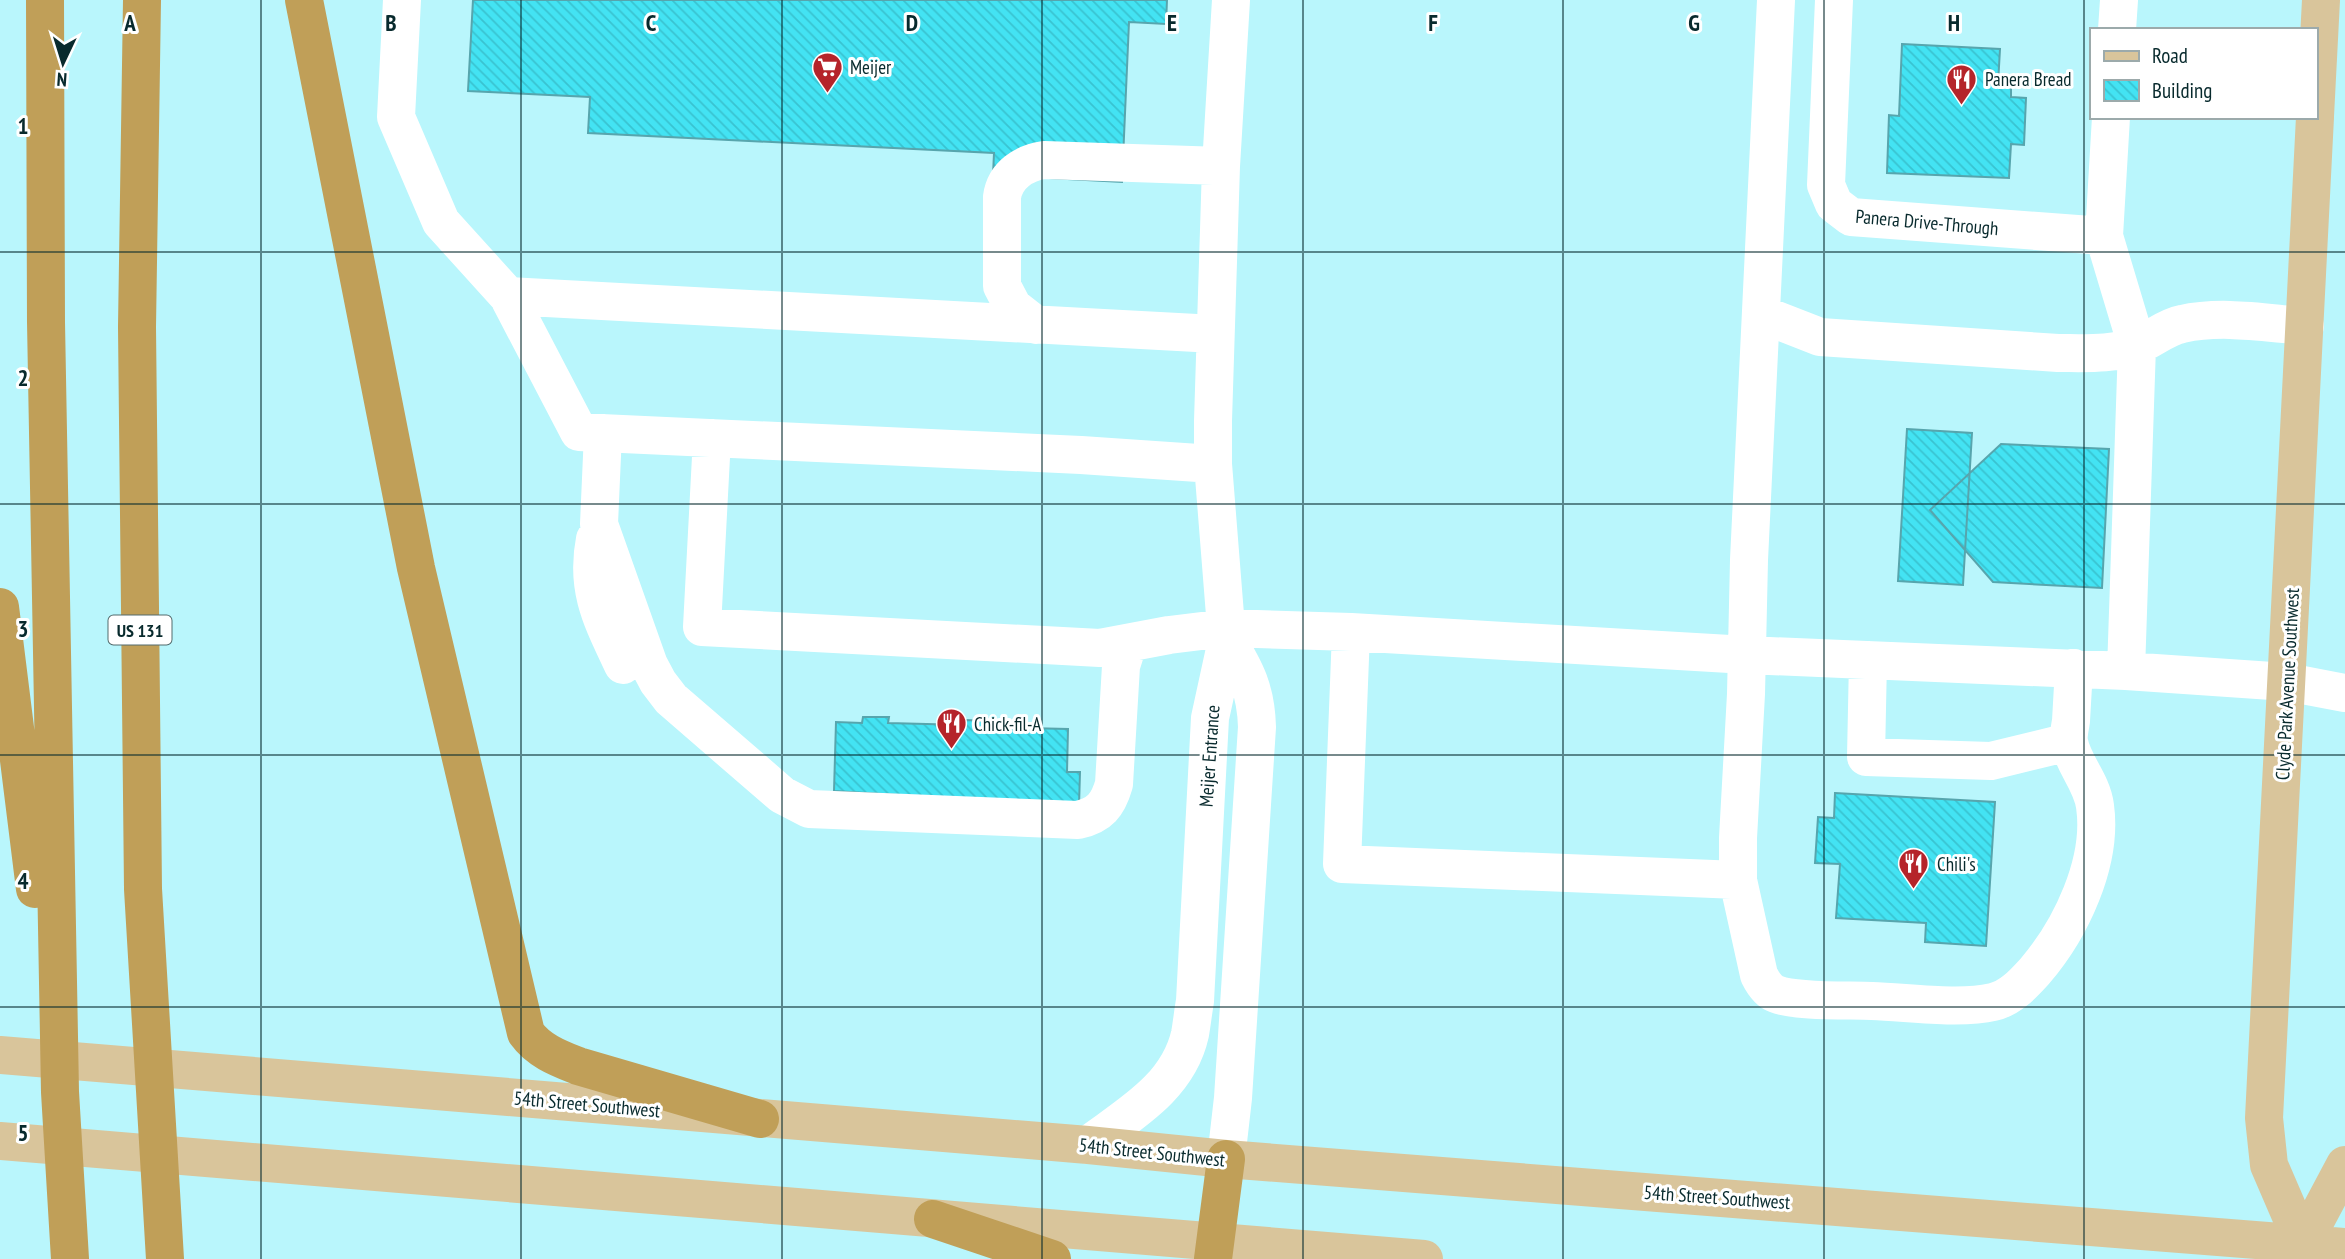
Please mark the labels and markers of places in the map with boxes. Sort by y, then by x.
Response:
supermarket icon: Meijer [810,50,844,94]
place label: Meijer [850,55,892,79]
restaurant icon: Panera Bread [1945,62,1979,106]
place label: Panera Bread [1985,67,2072,91]
restaurant icon: Chick-fil-A [934,707,968,751]
place label: Chick-fil-A [974,712,1041,736]
restaurant icon: Chili's [1897,847,1931,891]
place label: Chili's [1937,852,1976,876]

